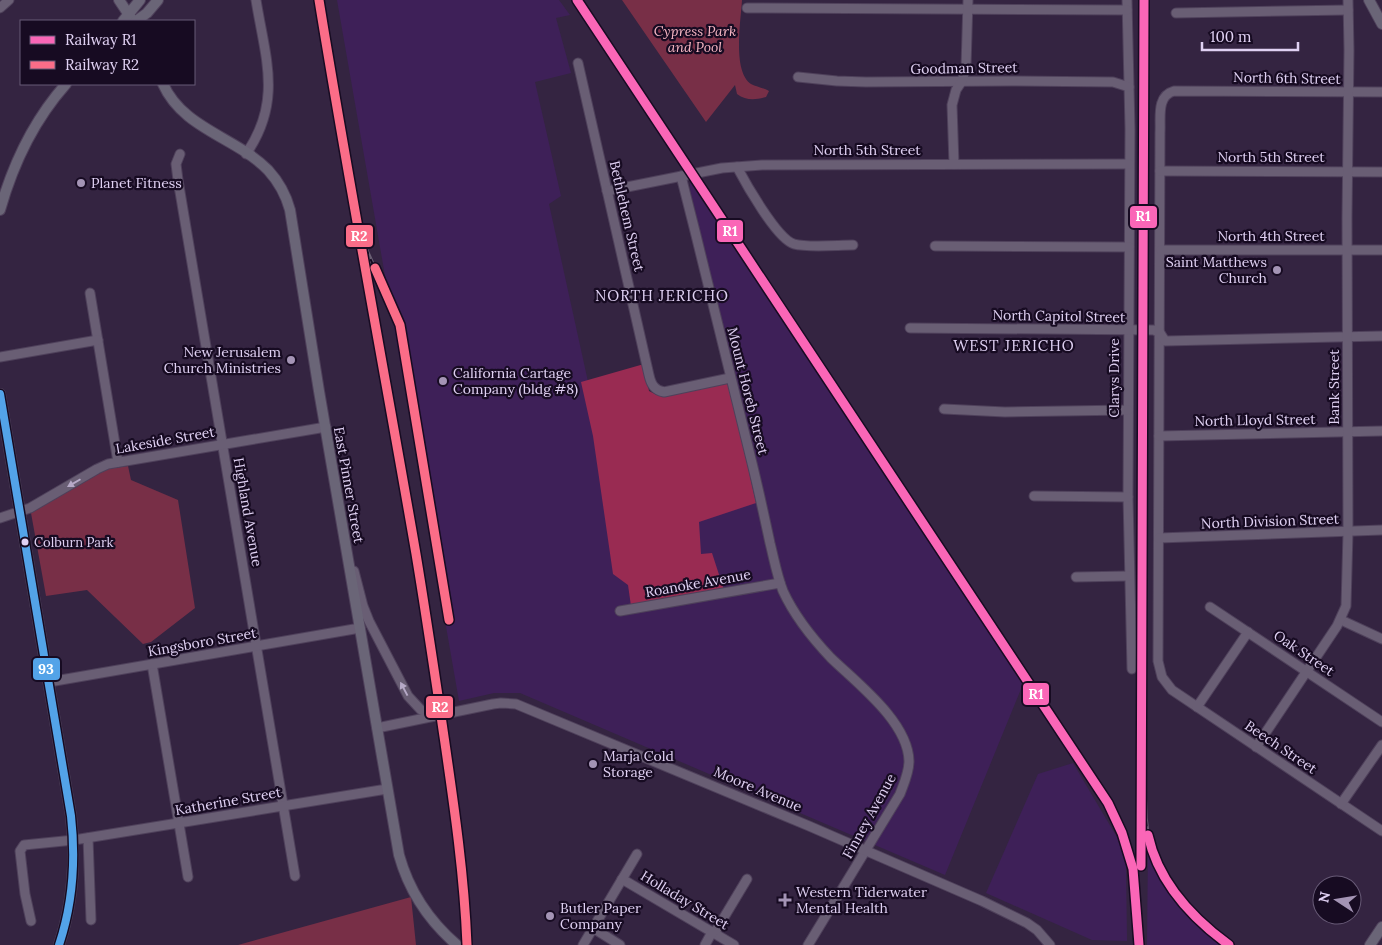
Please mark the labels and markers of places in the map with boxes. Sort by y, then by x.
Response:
place label: Planet Fitness [91,174,182,192]
marker: Planet Fitness [75,177,87,189]
place label: Saint Matthews Church [1166,253,1267,287]
marker: Saint Matthews Church [1271,264,1283,276]
place label: New Jerusalem Church Ministries [164,343,281,377]
marker: New Jerusalem Church Ministries [285,354,297,366]
place label: California Cartage Company (bldg #8) [453,364,578,398]
marker: California Cartage Company (bldg #8) [437,375,449,387]
place label: Colburn Park [34,534,114,551]
marker: Colburn Park [20,537,30,547]
place label: Marja Cold Storage [603,747,674,781]
marker: Marja Cold Storage [587,758,599,770]
place label: Western Tiderwater Mental Health [796,883,927,917]
marker: Western Tiderwater Mental Health [778,893,792,907]
place label: Butler Paper Company [560,899,641,933]
marker: Butler Paper Company [544,910,556,922]

